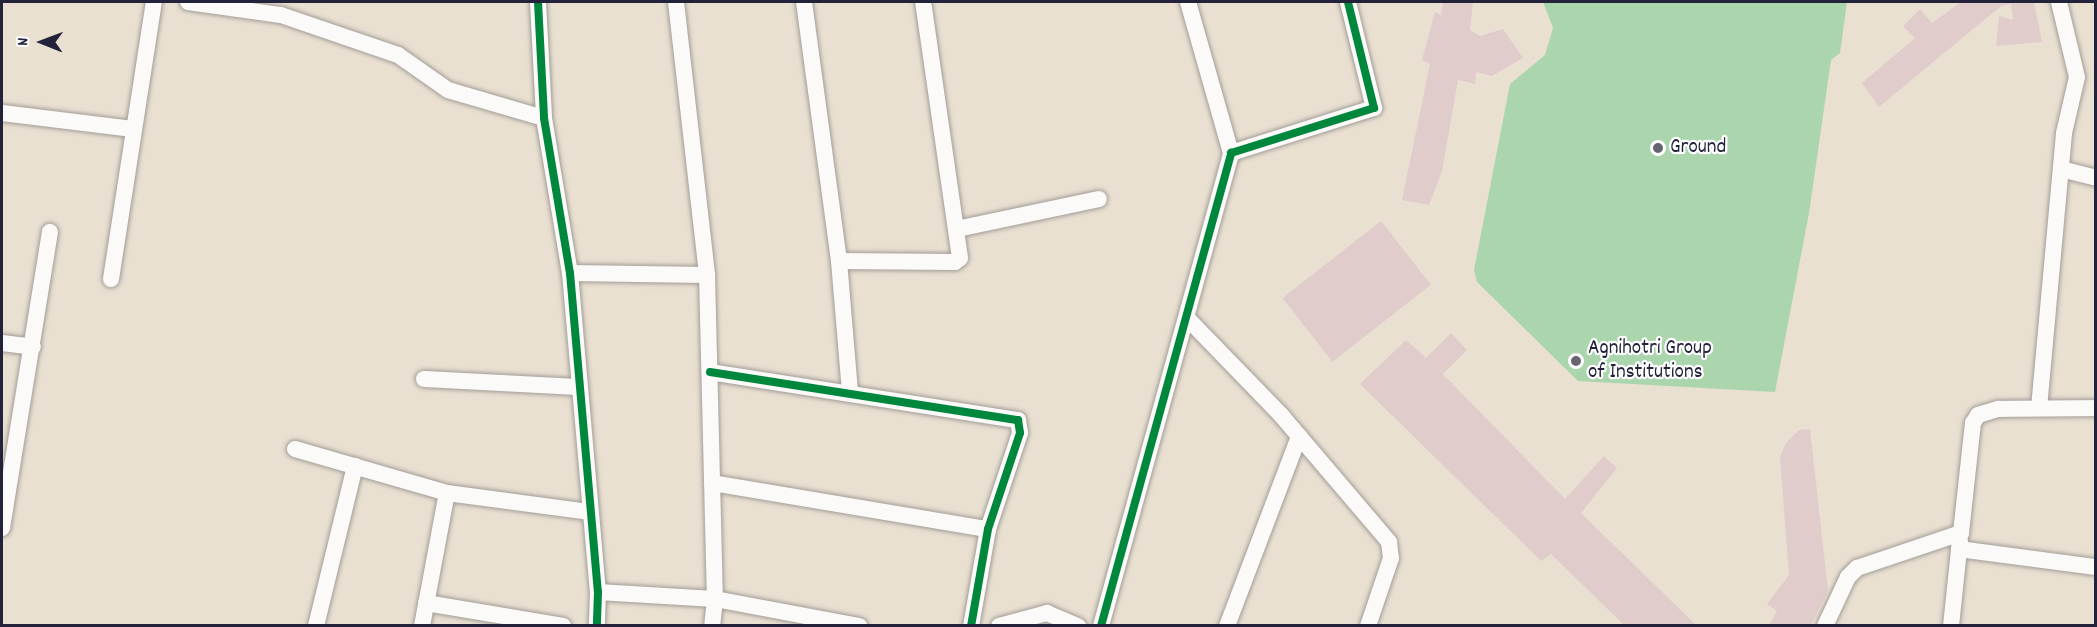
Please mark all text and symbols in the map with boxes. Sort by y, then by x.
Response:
north arrow [12,12,72,72]
text: N [12,38,35,46]
place label: Ground [1670,135,1726,161]
marker: Ground [1651,141,1665,155]
place label: Agnihotri Group of Institutions [1588,336,1712,386]
marker: Agnihotri Group of Institutions [1569,354,1583,368]

